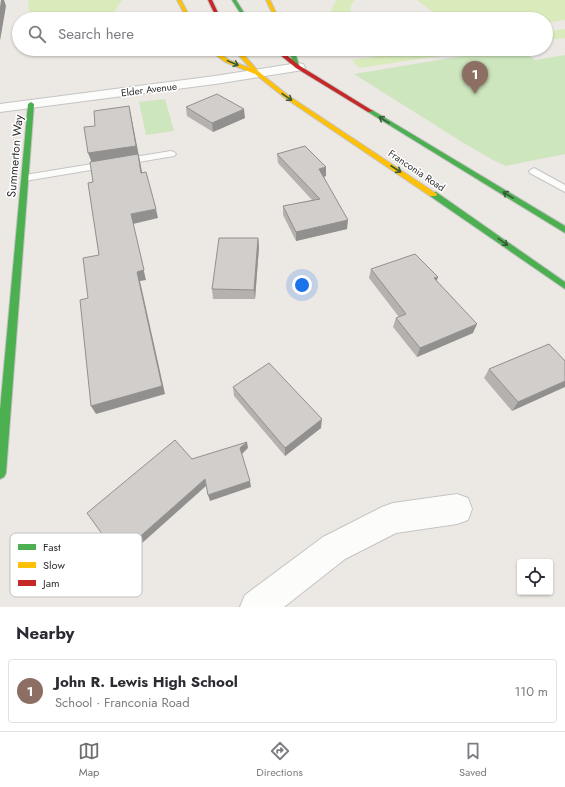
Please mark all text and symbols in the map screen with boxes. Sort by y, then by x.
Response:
search box [12,12,553,56]
icon: search [26,23,48,45]
text: Search here [58,23,134,45]
one-way arrow [226,60,238,68]
pin: 1 [462,61,488,94]
street label: Elder Avenue [120,79,178,100]
one-way arrow [282,93,293,101]
street label: Summerton Way [2,113,28,198]
one-way arrow [379,116,390,124]
street label: Franconia Road [385,146,448,195]
one-way arrow [390,165,401,173]
one-way arrow [502,190,514,198]
one-way arrow [497,238,508,246]
your location [292,275,312,295]
legend [10,533,142,597]
text: Fast [43,539,61,555]
text: Slow [43,557,65,573]
map controls [517,559,553,595]
button: locate [517,559,553,595]
text: Jam [41,575,60,591]
text: Nearby [16,621,74,645]
text: John R. Lewis High School [55,671,238,693]
text: 1 [27,682,33,701]
text: 110 m [514,682,548,701]
text: School · Franconia Road [55,693,190,712]
tab: Map [78,740,100,780]
tab: Directions [256,740,303,780]
tab: Saved [459,740,487,780]

